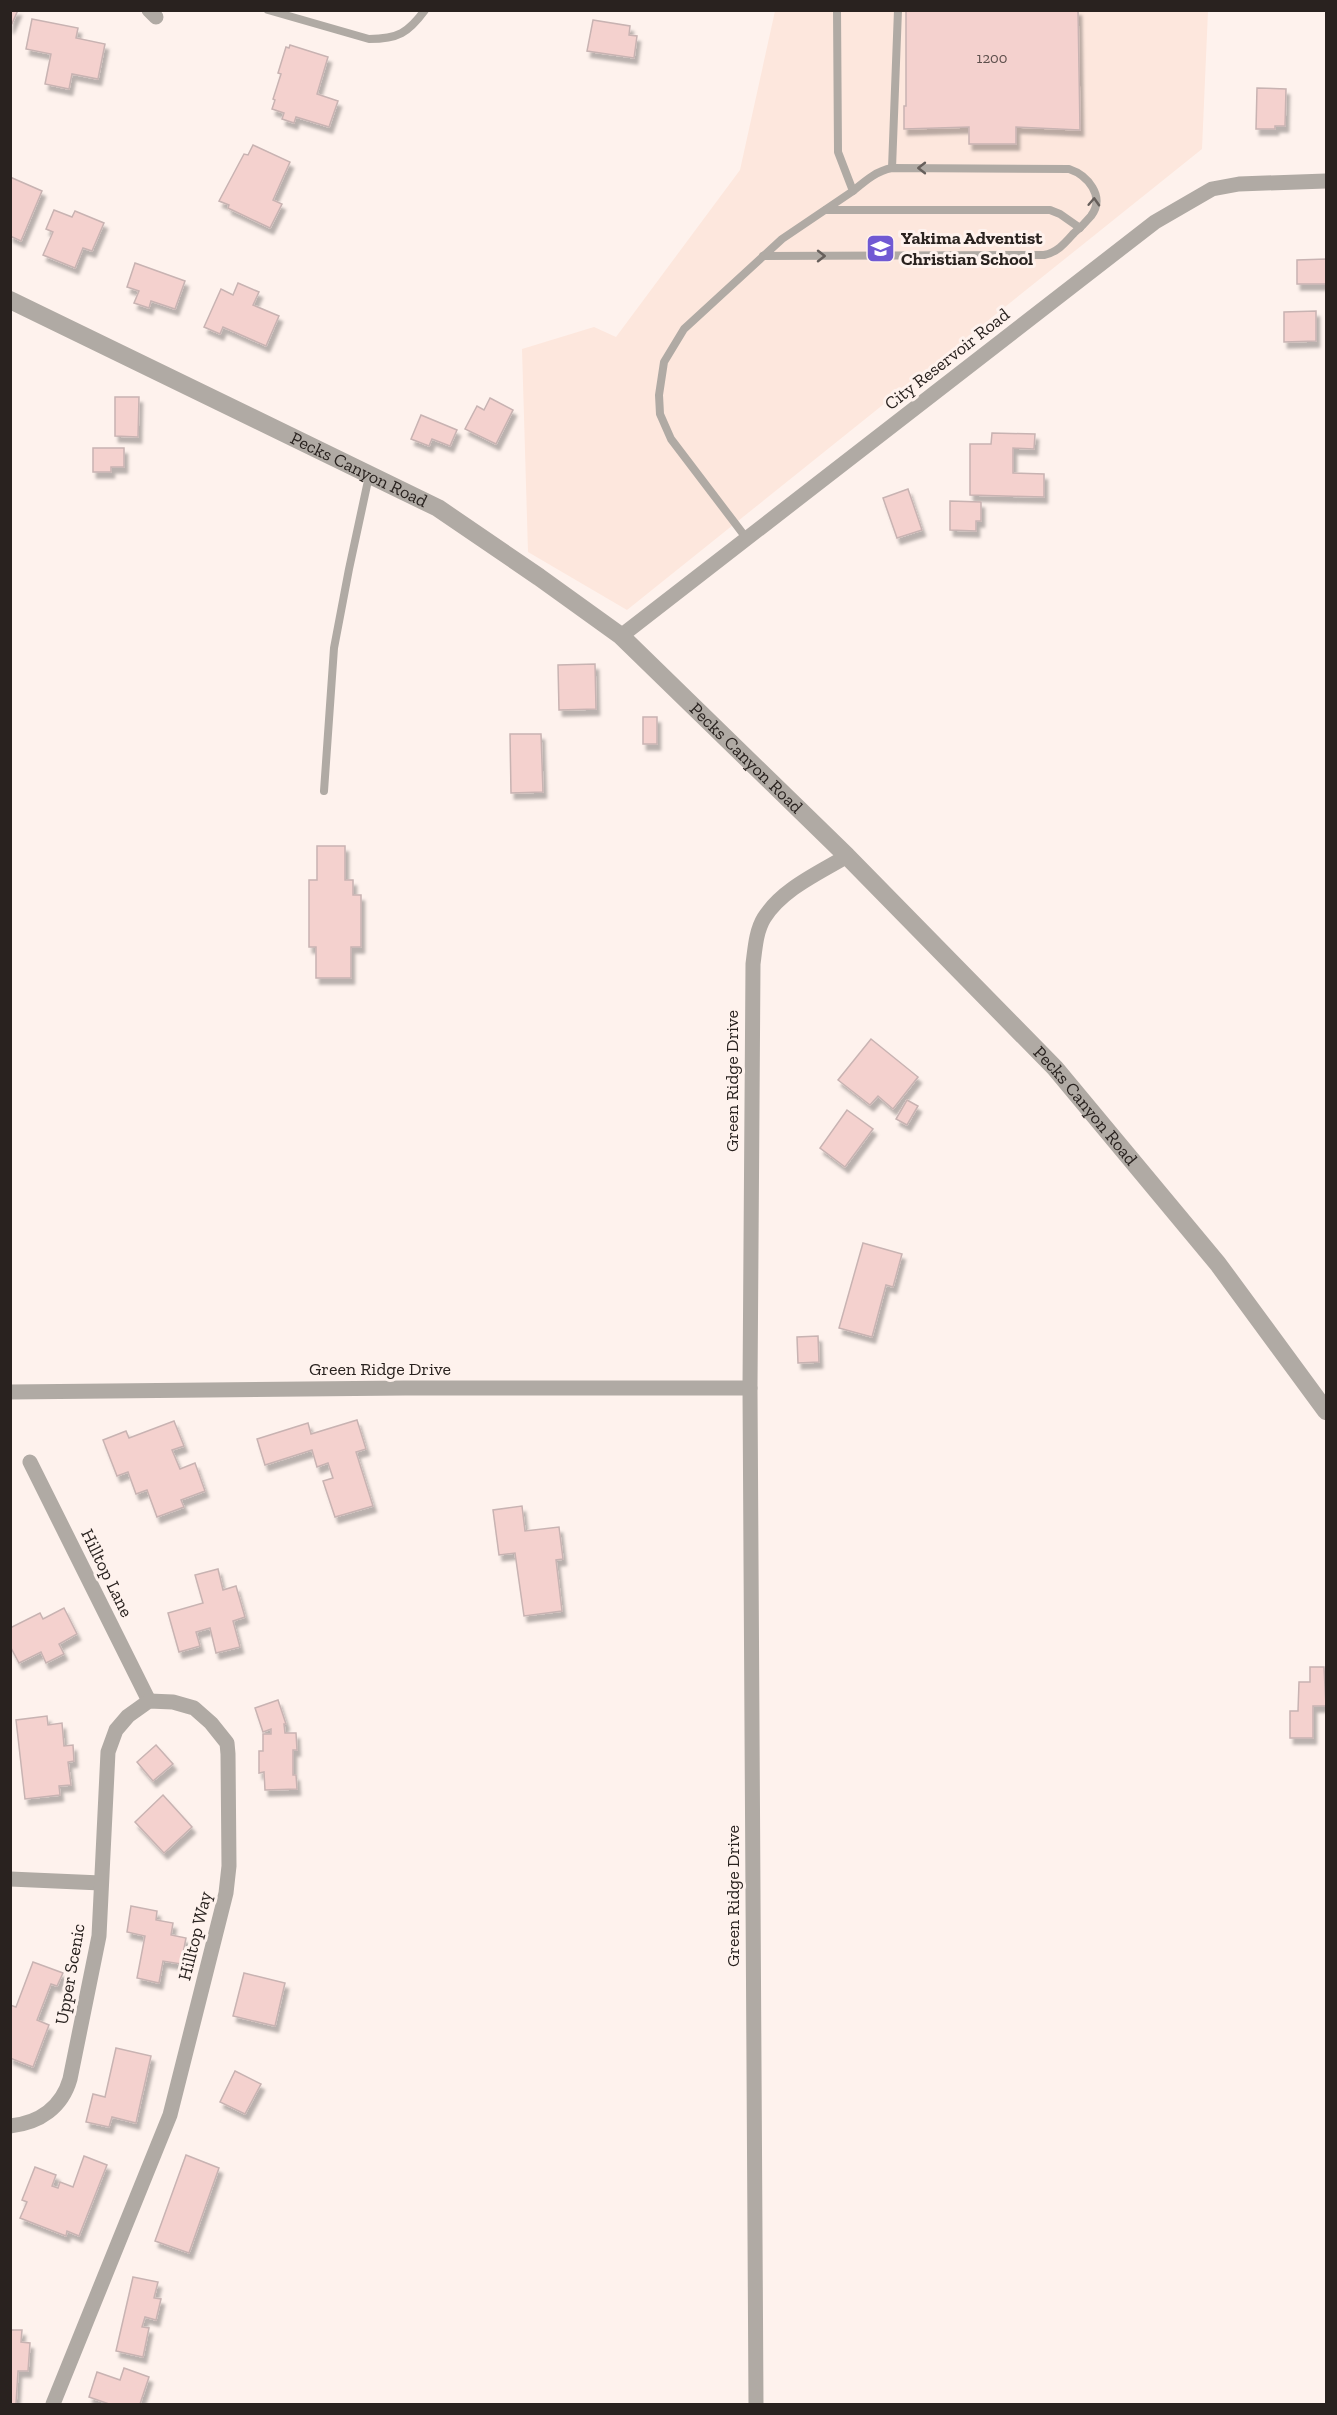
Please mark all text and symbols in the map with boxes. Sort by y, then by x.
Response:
house number: 1200 [977,49,1007,67]
one-way arrow [917,162,926,174]
one-way arrow [1087,198,1100,207]
place label: Yakima Adventist Christian School [901,227,1043,270]
school or university icon: Yakima Adventist Christian School [864,232,896,264]
one-way arrow [817,250,826,262]
street label: City Reservoir Road [880,303,1014,415]
street label: Pecks Canyon Road [287,427,431,512]
street label: Pecks Canyon Road [685,698,808,818]
street label: Green Ridge Drive [721,1010,743,1152]
street label: Pecks Canyon Road [1029,1041,1142,1170]
street label: Green Ridge Drive [309,1358,451,1380]
street label: Hilltop Lane [76,1525,138,1621]
street label: Green Ridge Drive [722,1825,744,1967]
street label: Hilltop Way [173,1888,217,1983]
street label: Upper Scenic [50,1922,90,2026]

